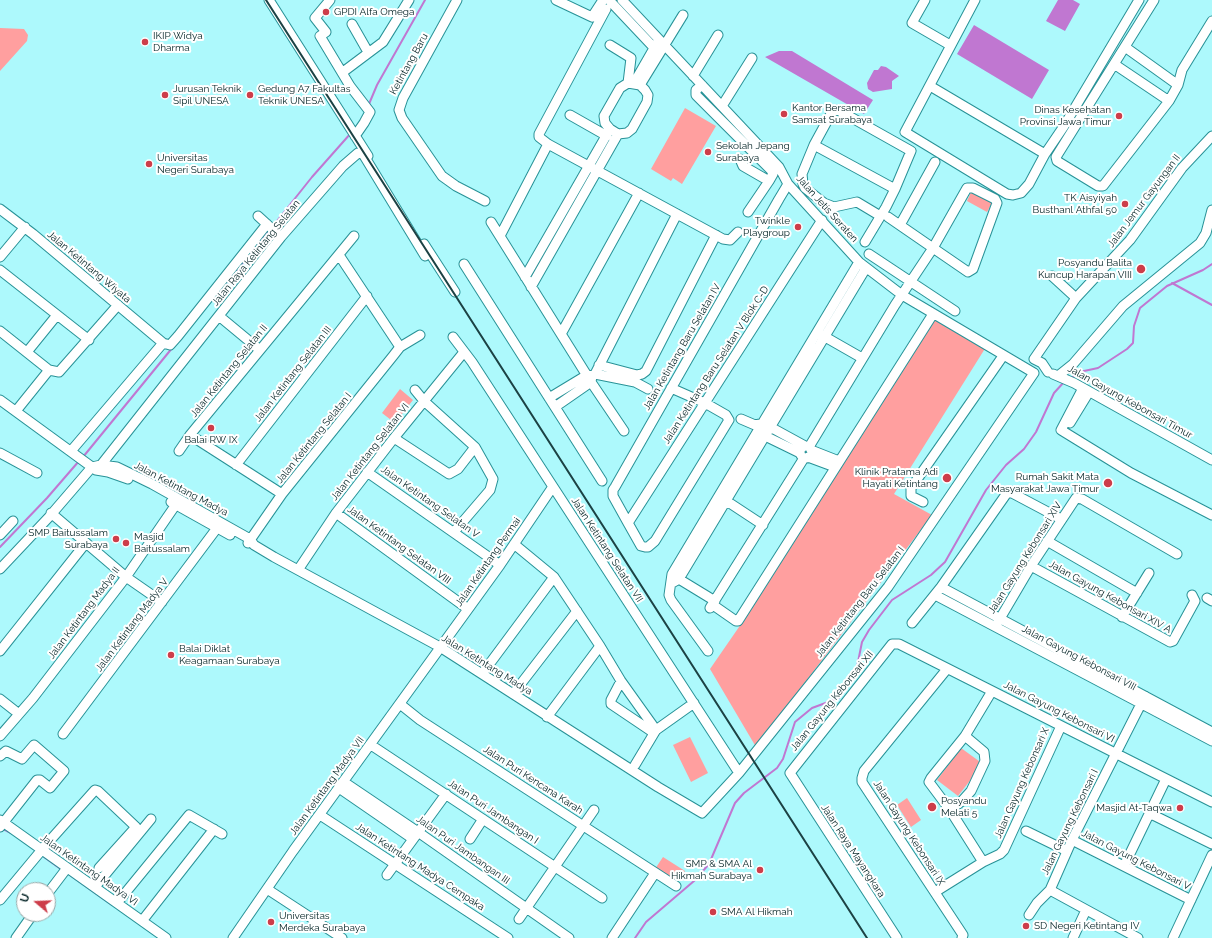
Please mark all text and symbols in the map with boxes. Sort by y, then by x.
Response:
place label: GPDI Alfa Omega [334,6,414,18]
marker: GPDI Alfa Omega [321,7,331,17]
place label: IKIP Widya Dharma [153,30,203,54]
street label: Ketintang Baru [387,31,431,97]
marker: IKIP Widya Dharma [140,37,150,47]
place label: Jurusan Teknik Sipil UNESA [173,83,241,106]
place label: Gedung A7 Fakultas Teknik UNESA [258,83,350,106]
marker: Jurusan Teknik Sipil UNESA [160,90,170,100]
marker: Gedung A7 Fakultas Teknik UNESA [245,90,255,100]
place label: Kantor Bersama Samsat Surabaya [792,102,872,126]
place label: Dinas Kesehatan Provinsi Jawa Timur [1020,104,1111,128]
marker: Kantor Bersama Samsat Surabaya [779,109,789,119]
marker: Dinas Kesehatan Provinsi Jawa Timur [1114,111,1124,121]
place label: Sekolah Jepang Surabaya [716,140,790,164]
marker: Sekolah Jepang Surabaya [703,147,713,157]
place label: Universitas Negeri Surabaya [157,152,234,176]
street label: Jalan Jemur Gayungan II [1105,152,1183,250]
marker: Universitas Negeri Surabaya [144,159,154,169]
street label: Jalan Jetis Seraten [794,173,860,245]
place label: TK Aisyiyah Busthanl Athfal 50 [1033,192,1117,216]
street label: Jalan Raya Ketintang Selatan [209,198,303,308]
marker: TK Aisyiyah Busthanl Athfal 50 [1120,199,1130,209]
place label: Twinkle Playgroup [743,215,790,238]
marker: Twinkle Playgroup [793,222,803,232]
street label: Jalan Ketintang Wiyata [45,229,133,305]
place label: Posyandu Balita Kuncup Harapan VIII [1038,257,1132,280]
marker: Posyandu Balita Kuncup Harapan VIII [1135,263,1147,275]
street label: Jalan Ketintang Baru Selatan IV [641,282,723,412]
street label: Jalan Ketintang Baru Selatan V Blok C-D [660,284,772,446]
street label: Jalan Ketintang Selatan II [188,322,270,420]
street label: Jalan Ketintang Selatan III [252,324,334,424]
street label: Jalan Gayung Kebonsari Timur [1066,363,1194,441]
street label: Jalan Ketintang Selatan I [274,390,354,486]
street label: Jalan Ketintang Selatan VI [328,401,412,503]
marker: Balai RW IX [206,423,216,433]
place label: Balai RW IX [184,434,238,446]
street label: Jalan Ketintang Madya [132,459,230,519]
street label: Jalan Ketintang Selatan V [378,463,482,541]
place label: Klinik Pratama Adi Hayati Ketintang [855,466,938,490]
place label: Rumah Sakit Mata Masyarakat Jawa Timur [991,471,1099,494]
marker: Klinik Pratama Adi Hayati Ketintang [941,472,953,484]
marker: Rumah Sakit Mata Masyarakat Jawa Timur [1102,477,1114,489]
street label: Jalan Ketintang Selatan VII [569,495,645,605]
street label: Jalan Gayung Kebonsari XIV [986,500,1064,616]
street label: Jalan Ketintang Selatan VIII [345,503,453,587]
street label: Jalan Ketintang Permai [453,515,523,609]
place label: SMP Baitussalam Surabaya [28,527,108,550]
place label: Masjid Baitussalam [134,531,190,554]
marker: SMP Baitussalam Surabaya [111,534,121,544]
marker: Masjid Baitussalam [121,538,131,548]
street label: Jalan Ketintang Baru Selatan I [813,544,907,660]
street label: Jalan Gayung Kebonsari XIV A [1047,558,1173,636]
street label: Jalan Ketintang Madya II [46,565,122,661]
street label: Jalan Ketintang Madya V [93,576,171,674]
street label: Jalan Gayung Kebonsari VIII [1020,623,1138,693]
street label: Jalan Ketintang Madya [440,632,534,698]
place label: Balai Diklat Keagamaan Surabaya [179,643,280,666]
street label: Jalan Gayung Kebonsari XII [788,649,876,753]
marker: Balai Diklat Keagamaan Surabaya [166,650,176,660]
street label: Jalan Gayung Kebonsari VI [1002,679,1116,745]
street label: Jalan Gayung Kebonsari X [992,726,1052,840]
street label: Jalan Ketintang Madya VII [287,734,367,838]
street label: Jalan Puri Kencana Karah [481,743,585,817]
street label: Jalan Gayung Kebonsari I [1039,767,1101,877]
street label: Jalan Puri Jambangan I [446,777,540,847]
street label: Jalan Gayung Kebonsari IX [871,778,947,888]
place label: Posyandu Melati 5 [941,795,987,818]
marker: Posyandu Melati 5 [926,801,938,813]
street label: Jalan Raya Mayangkara [819,802,887,900]
place label: Masjid At-Taqwa [1096,802,1172,814]
marker: Masjid At-Taqwa [1175,803,1185,813]
street label: Jalan Puri Jambangan III [414,813,512,887]
street label: Jalan Ketintang Madya Cempaka [353,821,487,913]
street label: Jalan Gayung Kebonsari V [1080,827,1192,893]
street label: Jalan Ketintang Madya VI [38,832,140,908]
place label: SMP & SMA Al Hikmah Surabaya [671,858,752,882]
marker: SMP & SMA Al Hikmah Surabaya [755,865,765,875]
north arrow [16,882,56,922]
text: U [18,892,33,904]
place label: SMA Al Hikmah [721,906,793,918]
marker: SMA Al Hikmah [708,907,718,917]
place label: Universitas Merdeka Surabaya [279,910,365,934]
marker: Universitas Merdeka Surabaya [266,917,276,927]
place label: SD Negeri Ketintang IV [1034,920,1139,932]
marker: SD Negeri Ketintang IV [1021,921,1031,931]

